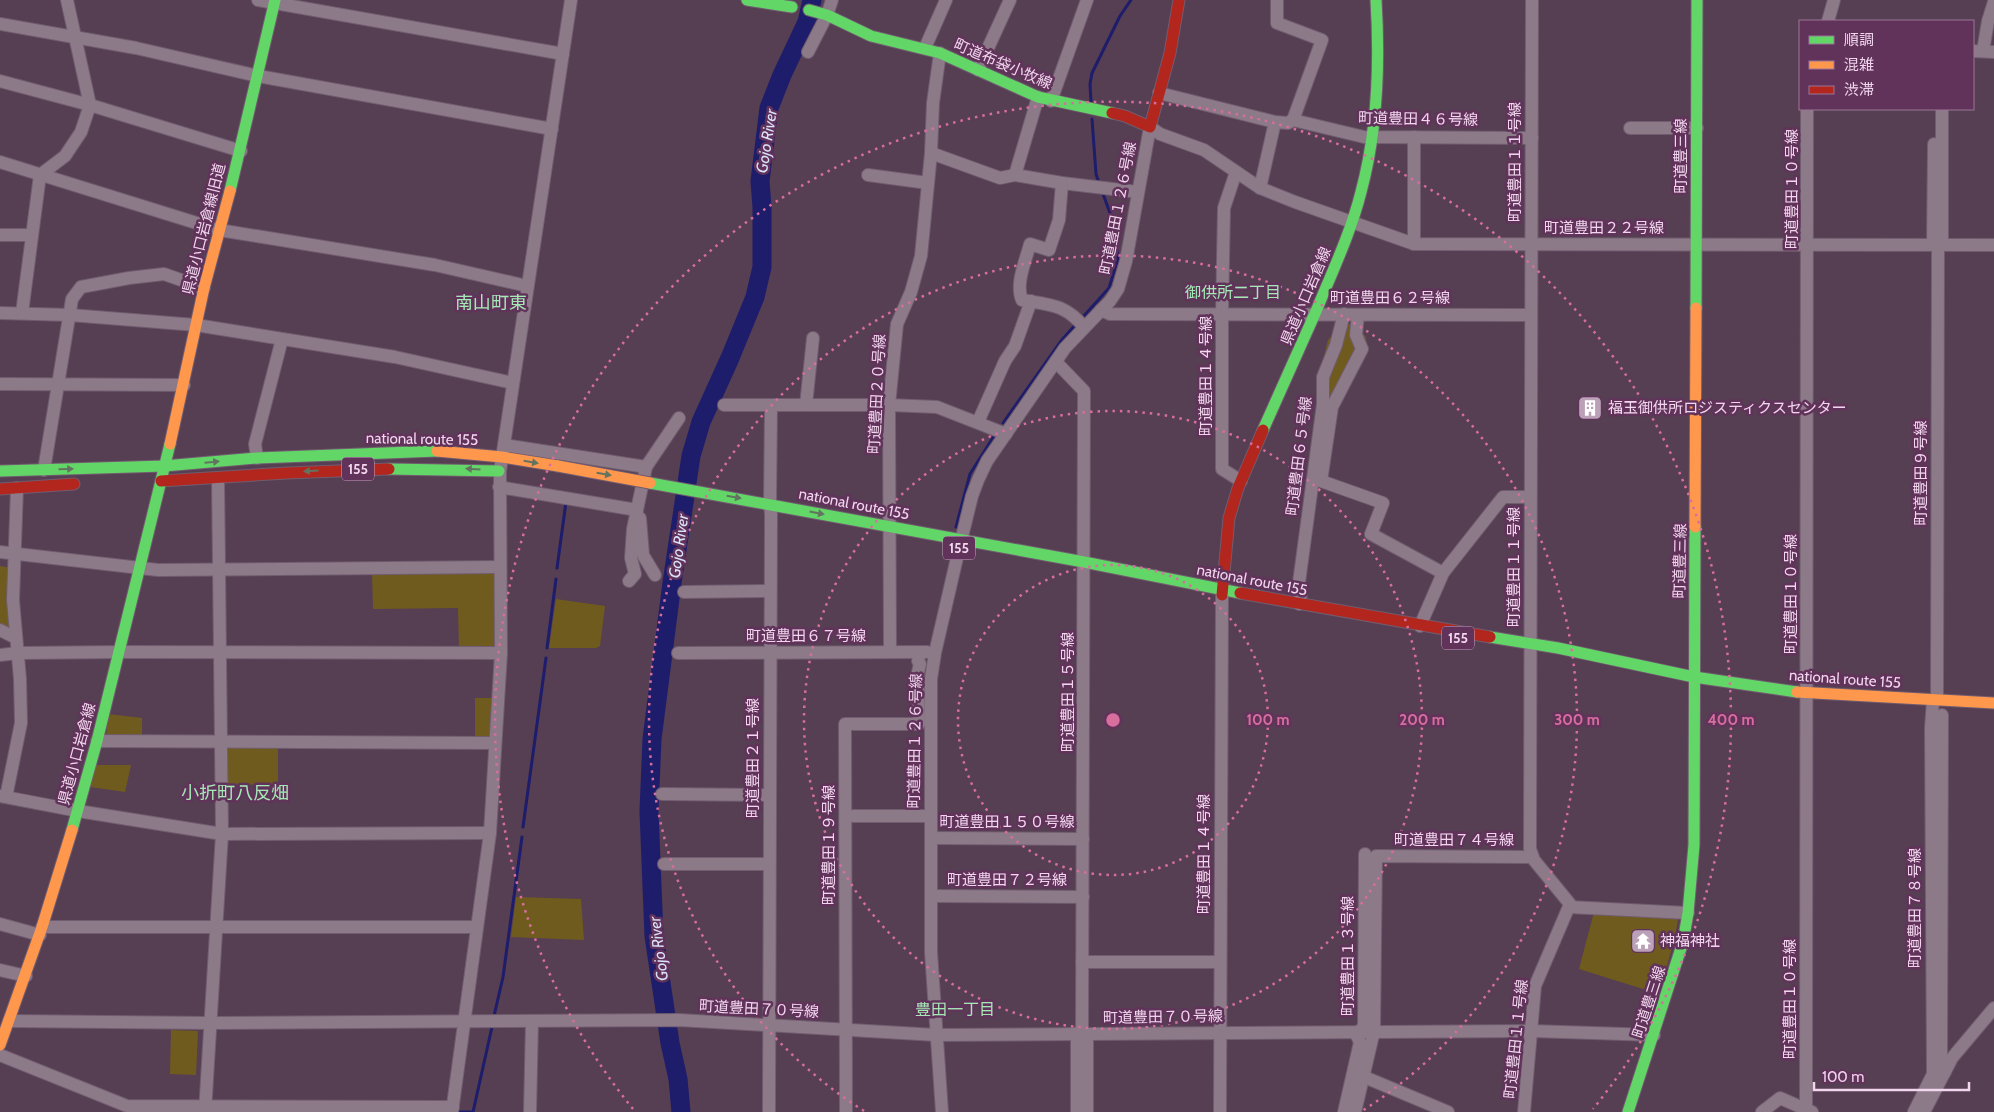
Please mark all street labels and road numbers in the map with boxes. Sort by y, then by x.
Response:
street label: 町道布袋小牧線 [951,35,1055,93]
street label: 町道豊田１１号線 [1506,102,1524,222]
street label: 町道豊田４６号線 [1358,109,1478,129]
street label: 町道豊三線 [1672,118,1690,194]
street label: 町道豊田１０号線 [1783,129,1801,249]
street label: 町道豊田１２６号線 [1096,140,1140,276]
street label: 県道小口岩倉線旧道 [179,161,229,297]
street label: 町道豊田２２号線 [1544,219,1664,237]
street label: 県道小口岩倉線 [1277,244,1335,348]
street label: 町道豊田６２号線 [1330,289,1450,307]
street label: 町道豊田１４号線 [1197,316,1215,436]
street label: 町道豊田２０号線 [865,334,889,454]
street label: 町道豊田６５号線 [1283,395,1315,517]
street label: 町道豊田９号線 [1912,420,1930,526]
street label: national route 155 [366,429,478,449]
road number: 155 [342,458,374,480]
street label: national route 155 [797,484,911,524]
street label: 町道豊田１１号線 [1505,507,1523,627]
street label: 町道豊三線 [1670,523,1690,599]
street label: 町道豊田１０号線 [1782,534,1800,654]
road number: 155 [943,536,975,560]
street label: national route 155 [1195,560,1309,600]
road number: 155 [1442,626,1474,650]
street label: 町道豊田６７号線 [746,627,866,645]
street label: 町道豊田１５号線 [1059,632,1077,752]
street label: national route 155 [1788,666,1902,692]
street label: 町道豊田１２６号線 [905,673,925,809]
street label: 町道豊田２１号線 [744,698,762,818]
street label: 県道小口岩倉線 [55,701,99,807]
street label: 町道豊田１９号線 [820,785,838,905]
street label: 町道豊田１４号線 [1195,794,1213,914]
street label: 町道豊田１５０号線 [939,813,1075,831]
street label: 町道豊田７４号線 [1394,831,1514,849]
street label: 町道豊田７８号線 [1906,848,1924,968]
street label: 町道豊田７２号線 [947,871,1067,889]
street label: 町道豊田１３号線 [1339,896,1357,1016]
street label: 町道豊田１０号線 [1781,939,1799,1059]
street label: 町道豊三線 [1629,964,1669,1040]
street label: 町道豊田１１号線 [1501,978,1531,1100]
street label: 町道豊田７０号線 [699,997,819,1021]
street label: 町道豊田７０号線 [1103,1007,1223,1027]

